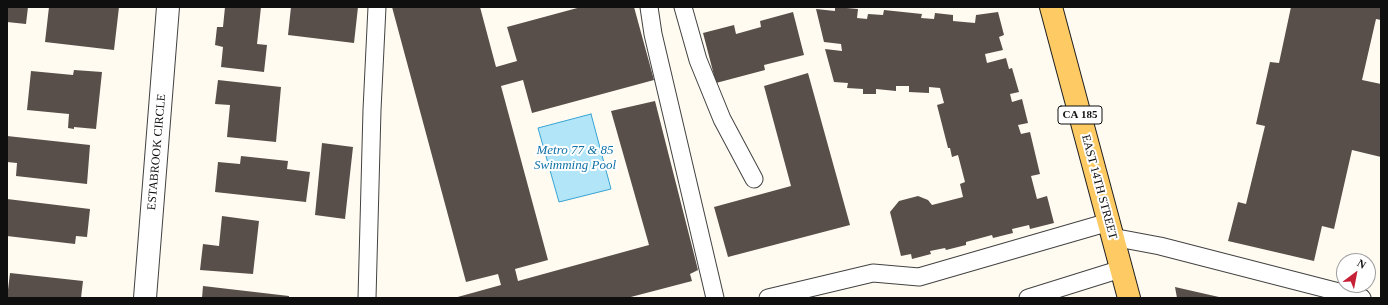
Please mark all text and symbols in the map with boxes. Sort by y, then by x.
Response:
street label: ESTABROOK CIRCLE [145,93,169,211]
road number: CA 185 [1058,106,1102,124]
street label: EAST 14TH STREET [1078,133,1120,241]
water label: Metro 77 & 85 Swimming Pool [534,143,616,174]
north arrow [1336,253,1376,293]
text: N [1355,256,1368,271]

